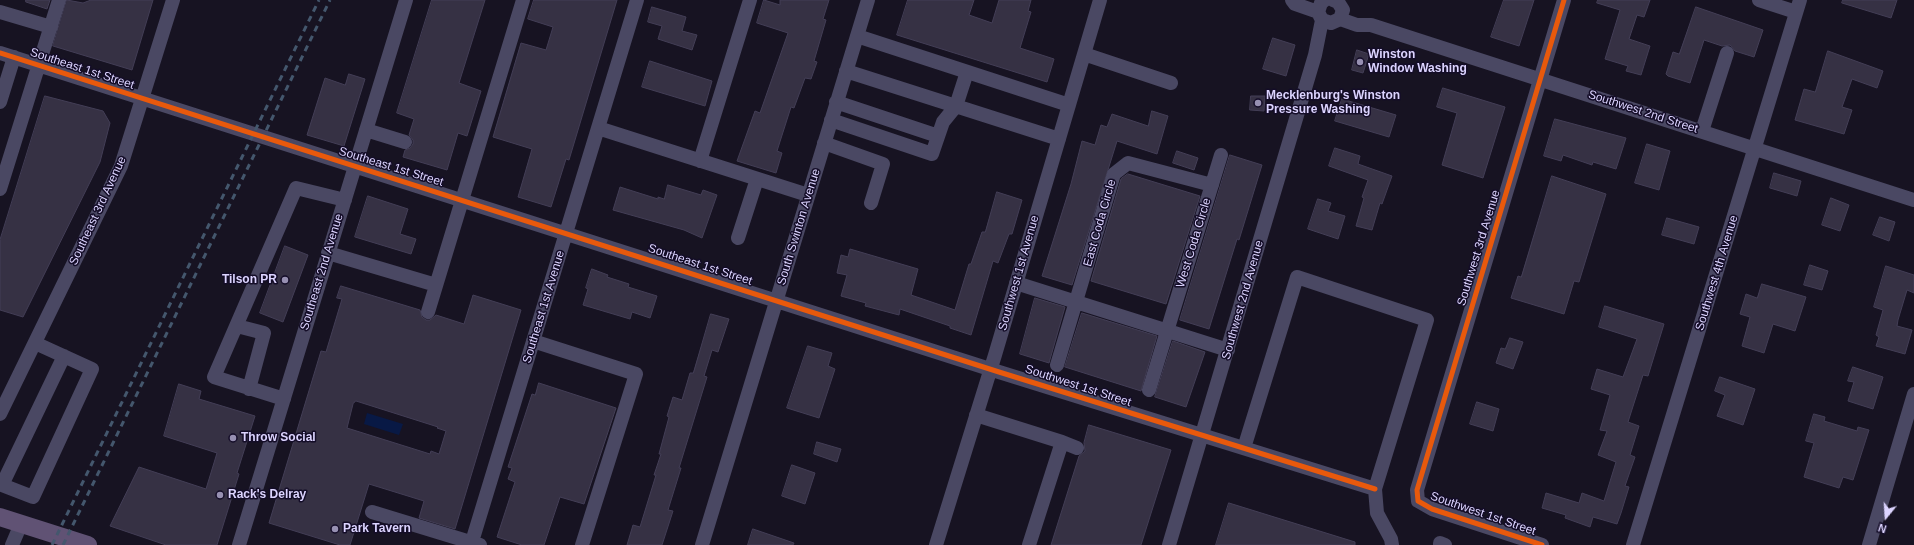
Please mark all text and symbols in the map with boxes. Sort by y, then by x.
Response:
street label: Southeast 1st Street [28,45,136,93]
place label: Winston Window Washing [1368,48,1467,76]
marker: Winston Window Washing [1355,57,1365,67]
street label: Southwest 2nd Street [1586,87,1700,137]
place label: Mecklenburg's Winston Pressure Washing [1266,89,1400,117]
marker: Mecklenburg's Winston Pressure Washing [1253,98,1263,108]
street label: Southeast 1st Street [337,144,445,190]
street label: Southeast 3rd Avenue [66,154,130,268]
street label: South Swinton Avenue [774,167,824,287]
street label: East Coda Circle [1081,178,1119,268]
street label: Southwest 3rd Avenue [1454,188,1504,308]
street label: West Coda Circle [1173,196,1215,290]
street label: Southeast 2nd Avenue [297,212,347,332]
street label: Southwest 1st Avenue [996,214,1042,332]
street label: Southwest 4th Avenue [1693,214,1741,332]
street label: Southwest 2nd Avenue [1219,239,1267,361]
street label: Southeast 1st Street [646,241,754,289]
street label: Southeast 1st Avenue [520,249,568,365]
place label: Tilson PR [222,273,277,287]
marker: Tilson PR [280,275,290,285]
street label: Southwest 1st Street [1023,362,1133,410]
place label: Throw Social [241,431,316,445]
marker: Throw Social [228,433,238,443]
place label: Rack's Delray [228,488,306,502]
street label: Southwest 1st Street [1428,489,1538,539]
marker: Rack's Delray [215,490,225,500]
north arrow [1866,497,1906,537]
text: N [1877,521,1888,535]
place label: Park Tavern [343,522,411,536]
marker: Park Tavern [330,524,340,534]

